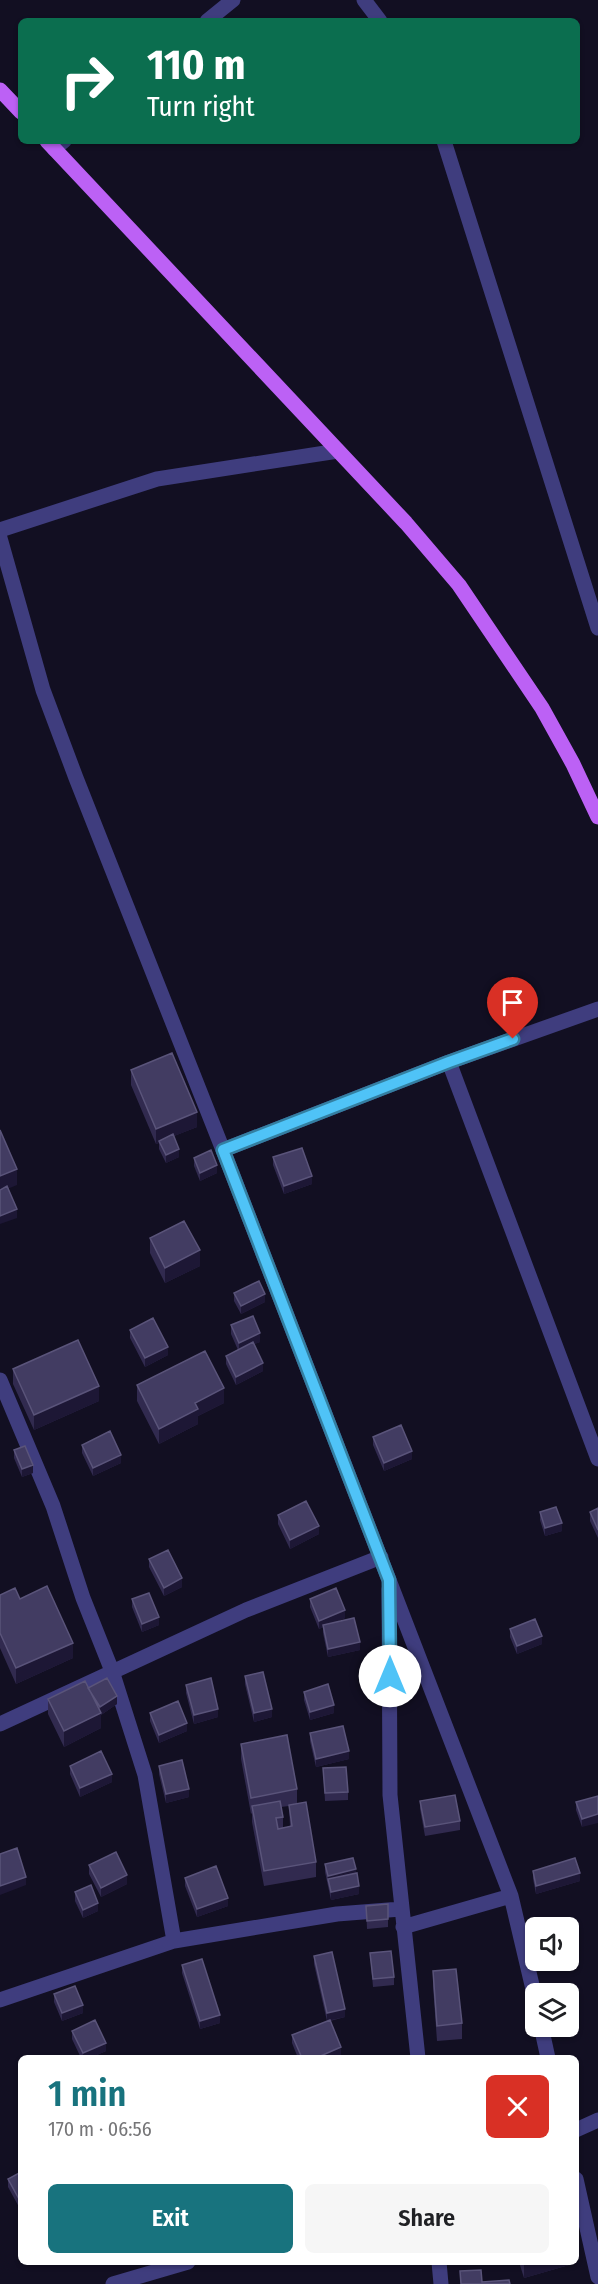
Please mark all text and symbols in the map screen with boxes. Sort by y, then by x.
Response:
text: 110 m [147,40,246,90]
icon: right [48,42,126,120]
text: Turn right [147,91,255,123]
pin [487,977,538,1039]
icon: arrive [496,986,529,1019]
position arrow [358,1644,422,1708]
map controls [525,1917,579,2037]
button: sound [525,1917,579,1971]
button: layers [525,1983,579,2037]
text: 1 min [48,2072,126,2116]
button: close [486,2075,549,2138]
text: 170 m · 06:56 [48,2117,152,2141]
button: Exit [48,2184,293,2253]
button: Share [305,2184,549,2253]

